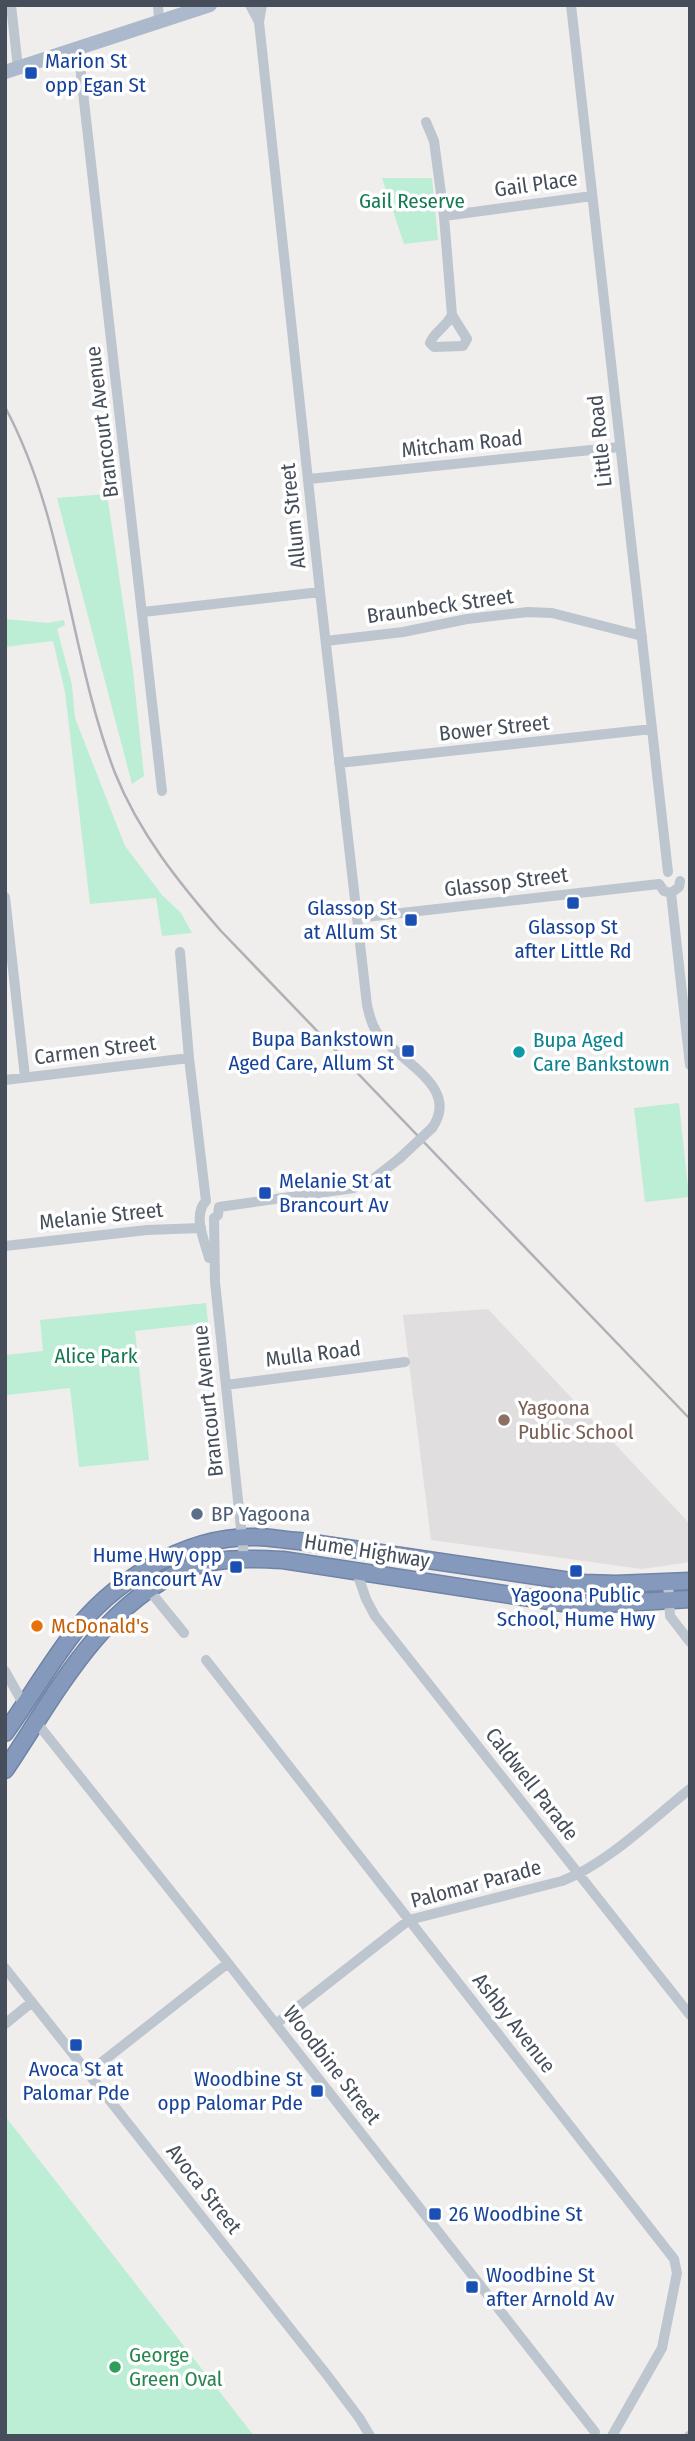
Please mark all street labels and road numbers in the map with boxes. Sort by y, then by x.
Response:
street label: Gail Place [493,165,579,203]
street label: Brancourt Avenue [80,345,124,499]
street label: Little Road [582,394,618,488]
street label: Mitcham Road [400,425,524,463]
street label: Allum Street [275,462,311,570]
street label: Braunbeck Street [365,583,515,629]
street label: Bower Street [438,709,550,747]
street label: Glassop Street [443,862,569,902]
street label: Carmen Street [33,1030,157,1070]
street label: Melanie Street [38,1197,164,1235]
street label: Brancourt Avenue [187,1324,229,1478]
street label: Mulla Road [264,1335,362,1373]
street label: Hume Highway [302,1528,432,1574]
street label: Caldwell Parade [480,1722,584,1846]
street label: Palomar Parade [408,1854,544,1914]
street label: Ashby Avenue [467,1968,561,2078]
street label: Woodbine Street [278,2001,386,2130]
street label: Avoca Street [161,2139,247,2239]

